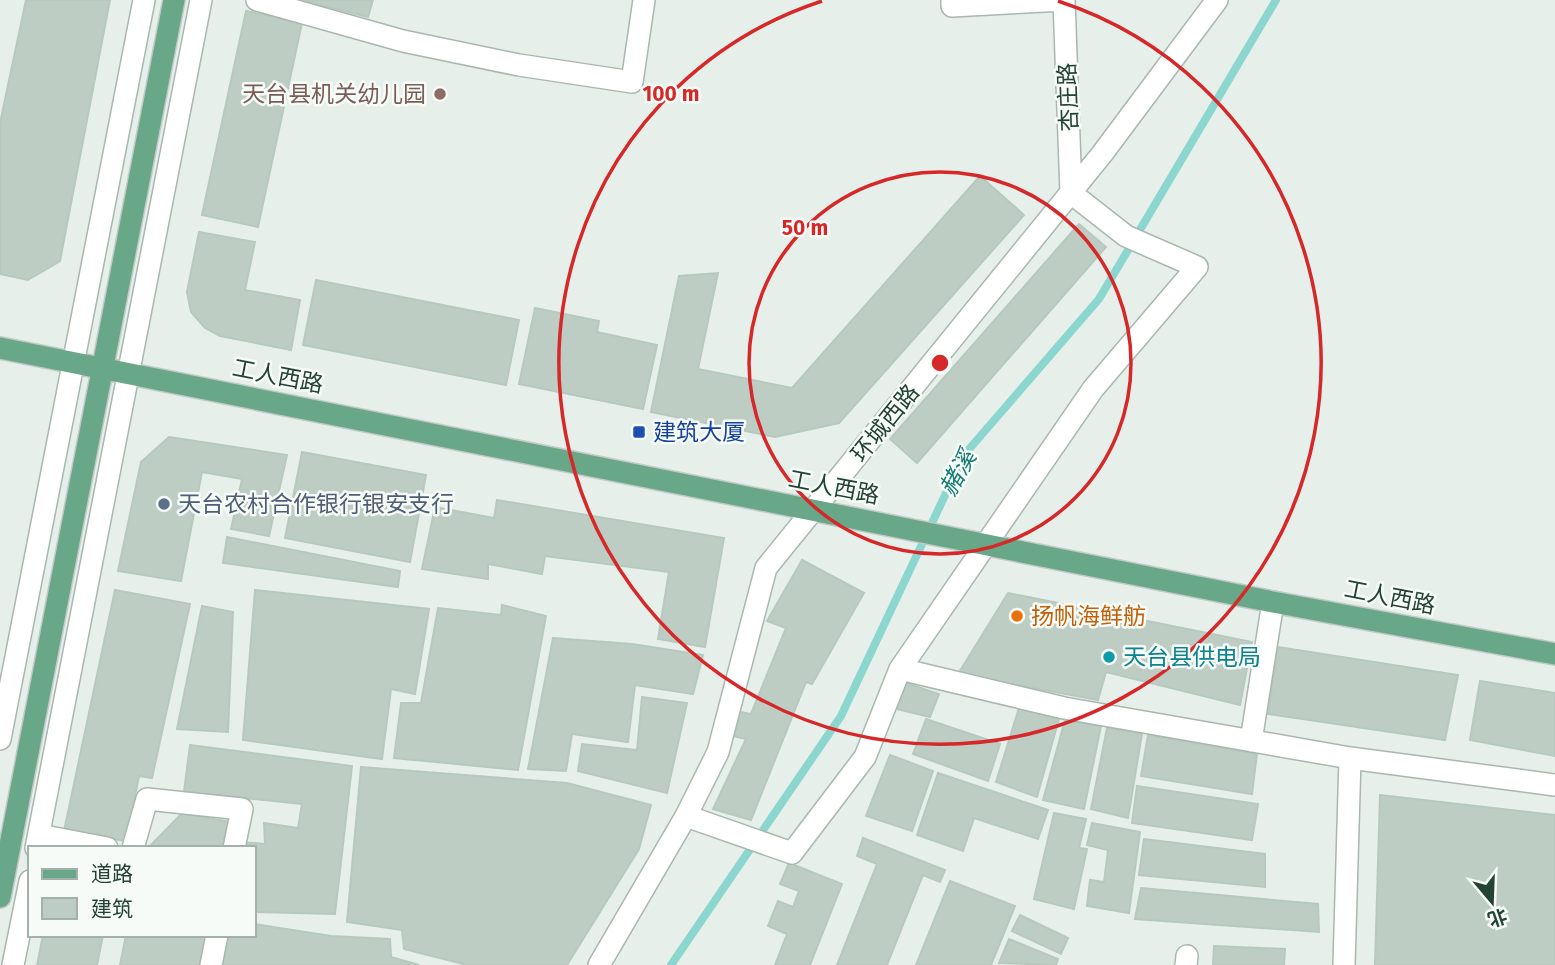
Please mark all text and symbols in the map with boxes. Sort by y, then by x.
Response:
street label: 杏庄路 [1053,62,1083,132]
place label: 天台县机关幼儿园 [242,80,426,108]
text: 100 m [642,81,700,107]
marker: 天台县机关幼儿园 [432,86,448,102]
text: 50 m [782,215,828,241]
centre of rings [928,351,952,375]
street label: 工人西路 [230,353,326,399]
street label: 环城西路 [845,378,925,468]
place label: 建筑大厦 [653,418,745,446]
marker: 建筑大厦 [631,424,647,440]
water label: 赭溪 [934,443,983,501]
street label: 工人西路 [786,464,882,510]
place label: 天台农村合作银行银安支行 [178,490,454,518]
marker: 天台农村合作银行银安支行 [156,496,172,512]
street label: 工人西路 [1342,574,1438,620]
place label: 扬帆海鲜舫 [1031,602,1146,630]
marker: 扬帆海鲜舫 [1009,608,1025,624]
place label: 天台县供电局 [1123,643,1261,671]
marker: 天台县供电局 [1101,649,1117,665]
legend [28,846,256,937]
text: 道路 [91,861,133,887]
north arrow [1457,867,1527,937]
text: 建筑 [91,896,133,922]
text: 北 [1485,904,1510,932]

